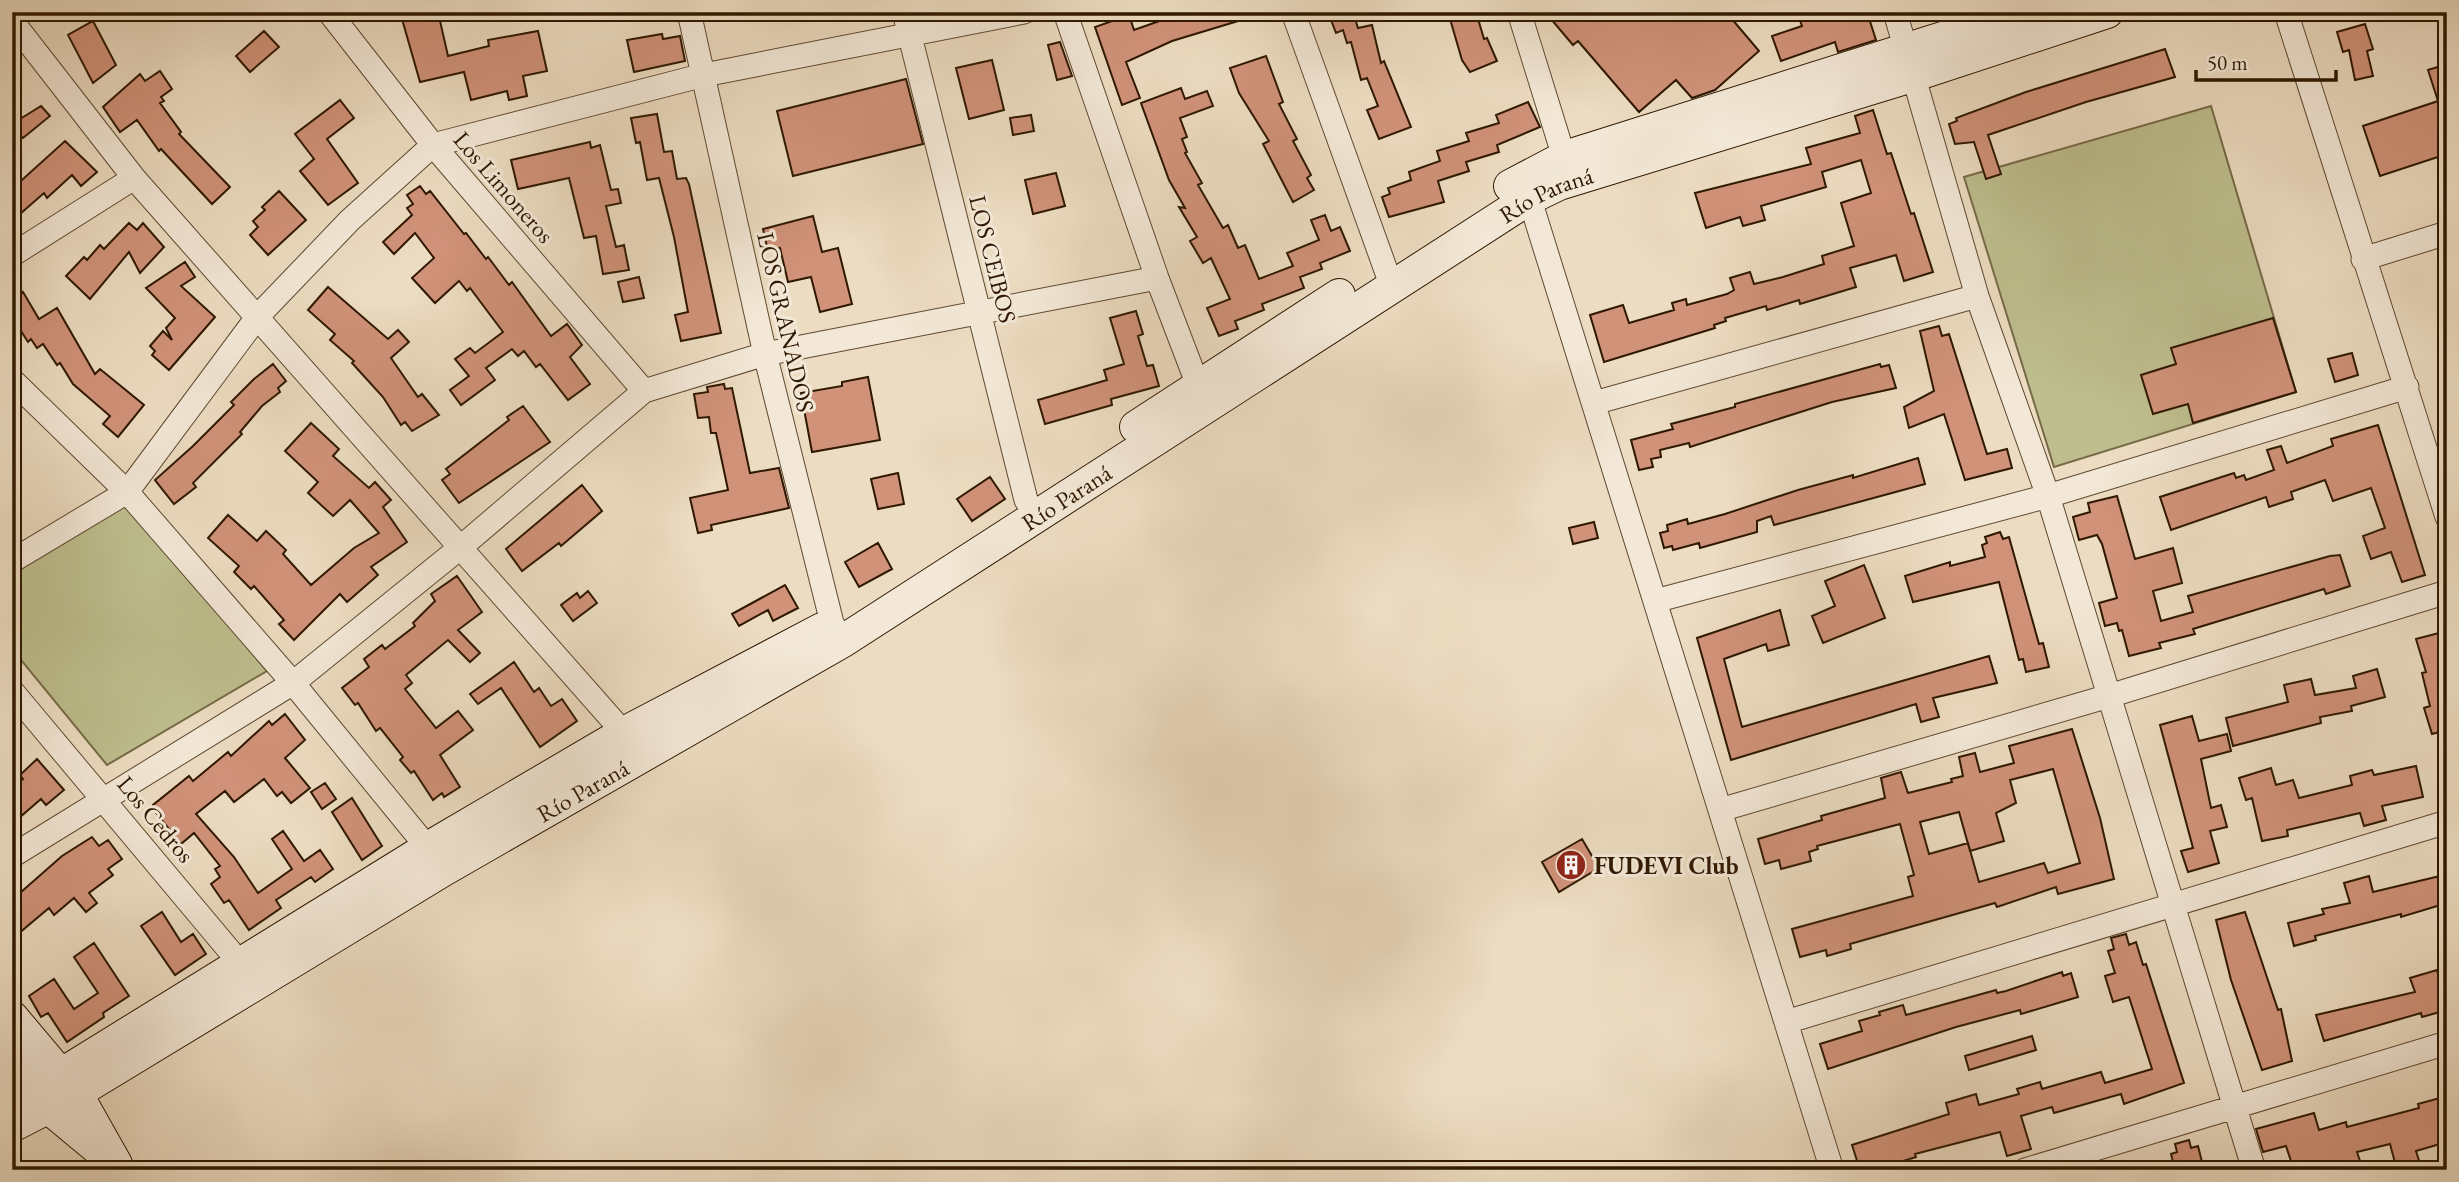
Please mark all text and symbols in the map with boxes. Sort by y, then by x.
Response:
scale bar [2196,38,2336,82]
text: 50 m [2207,49,2248,76]
street label: Los Limoneros [447,125,561,249]
street label: Río Paraná [1493,159,1597,230]
street label: LOS CEIBOS [962,192,1024,326]
street label: LOS GRANADOS [750,229,822,415]
street label: Río Paraná [1015,456,1118,537]
street label: Río Paraná [531,751,634,829]
street label: Los Cedros [111,769,201,869]
building icon: FUDEVI Club [1554,848,1588,882]
place label: FUDEVI Club [1594,850,1738,881]

